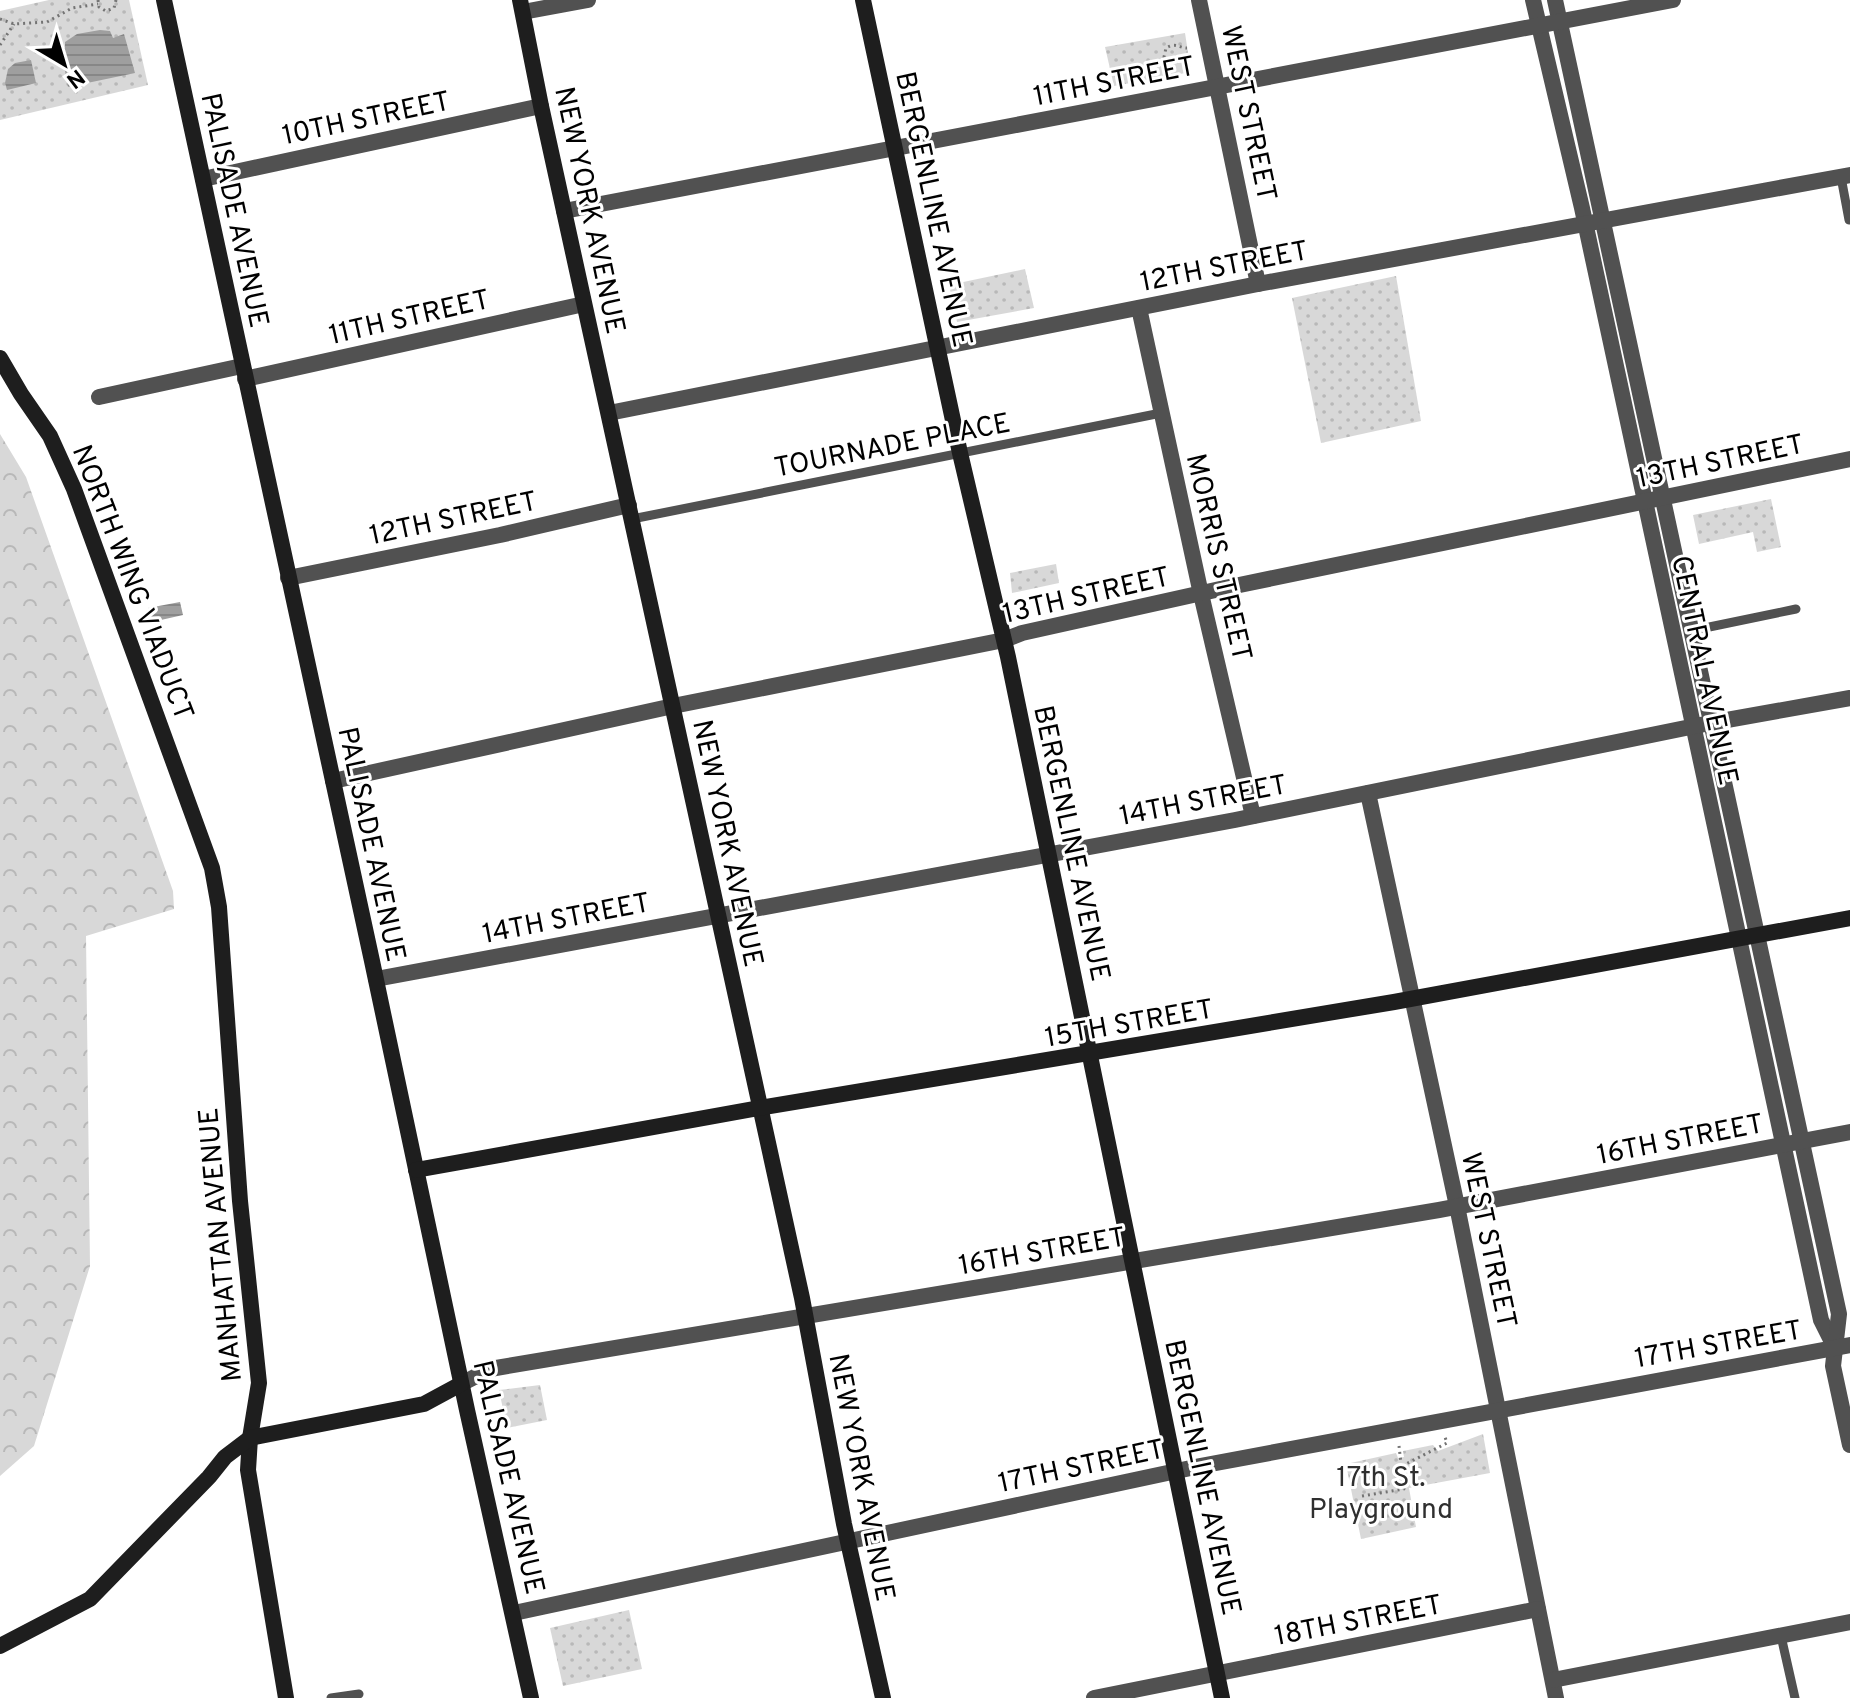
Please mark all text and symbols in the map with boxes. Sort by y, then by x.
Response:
street label: WEST STREET [1211,23,1283,205]
north arrow [24,24,104,104]
street label: 11TH STREET [1031,50,1198,116]
text: N [60,62,89,93]
street label: BERGENLINE AVENUE [885,69,979,351]
street label: NEW YORK AVENUE [544,84,632,337]
street label: 10TH STREET [279,85,454,155]
street label: PALISADE AVENUE [191,90,276,331]
street label: 12TH STREET [1137,234,1312,302]
street label: 11TH STREET [326,283,494,355]
street label: TOURNADE PLACE [772,406,1014,487]
street label: 13TH STREET [1634,428,1808,498]
street label: NORTH WING VIADUCT [62,440,200,726]
street label: MORRIS STREET [1176,450,1258,665]
street label: 12TH STREET [367,485,541,555]
street label: CENTRAL AVENUE [1661,552,1745,789]
street label: 13TH STREET [1000,560,1174,634]
street label: BERGENLINE AVENUE [1023,703,1117,985]
street label: NEW YORK AVENUE [682,717,770,970]
street label: PALISADE AVENUE [328,724,413,965]
street label: 14TH STREET [1117,768,1290,836]
street label: 14TH STREET [480,886,653,954]
street label: 15TH STREET [1042,992,1217,1057]
street label: MANHATTAN AVENUE [192,1106,252,1383]
street label: 16TH STREET [1594,1107,1767,1175]
street label: WEST STREET [1451,1150,1523,1332]
street label: 16TH STREET [956,1221,1129,1285]
street label: 17TH STREET [1632,1314,1805,1378]
street label: BERGENLINE AVENUE [1154,1337,1248,1619]
street label: NEW YORK AVENUE [818,1351,902,1605]
street label: PALISADE AVENUE [463,1357,552,1598]
street label: 17TH STREET [995,1433,1168,1503]
park label: 17th St. Playground [1309,1461,1453,1529]
street label: 18TH STREET [1272,1588,1445,1656]

